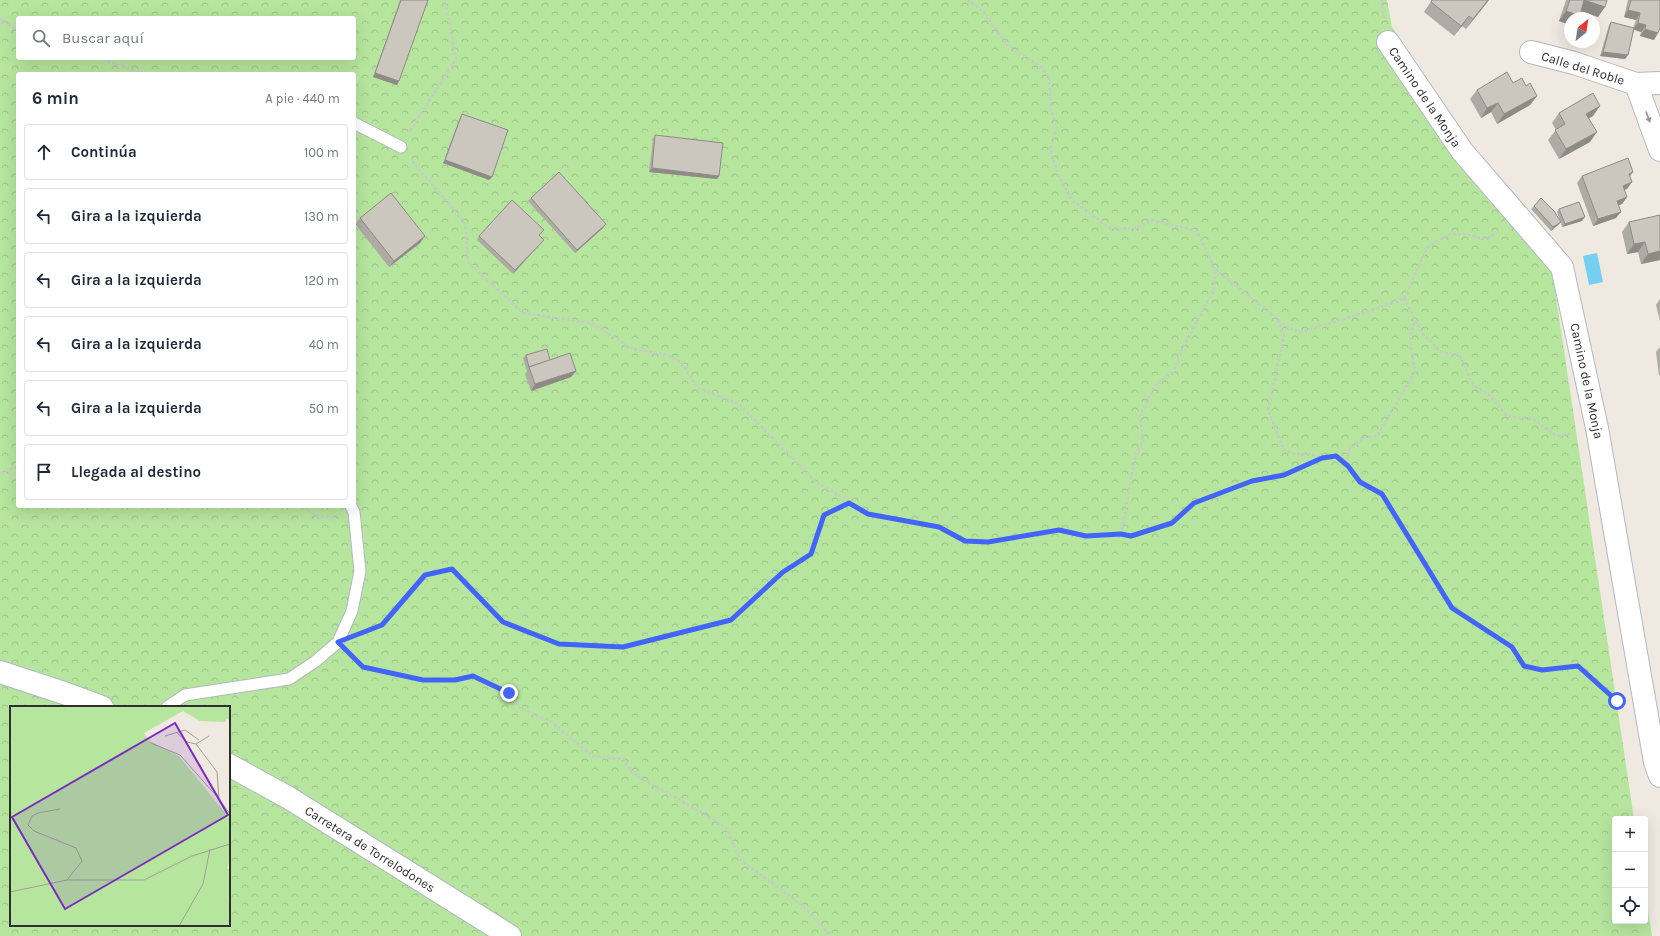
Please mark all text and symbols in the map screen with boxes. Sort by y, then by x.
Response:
north arrow [1564,12,1600,48]
search box [16,16,356,60]
icon: search [30,27,52,49]
text: Buscar aquí [62,29,144,47]
street label: Camino de la Monja [1386,44,1464,150]
street label: Calle del Roble [1540,48,1627,88]
text: 6 min [32,88,79,108]
text: A pie · 440 m [265,91,340,106]
one-way arrow [1645,111,1651,123]
icon: ahead [33,141,55,163]
text: Continúa [71,143,137,161]
text: 100 m [304,145,339,160]
icon: left [33,205,55,227]
text: Gira a la izquierda [71,207,202,225]
text: 130 m [304,209,339,224]
icon: left [33,269,55,291]
text: Gira a la izquierda [71,271,202,289]
text: 120 m [304,273,339,288]
street label: Camino de la Monja [1567,322,1607,440]
icon: left [33,333,55,355]
text: Gira a la izquierda [71,335,202,353]
text: 40 m [309,337,339,352]
icon: left [33,397,55,419]
text: Gira a la izquierda [71,399,202,417]
text: 50 m [309,401,339,416]
icon: arrive [33,461,55,483]
text: Llegada al destino [71,463,201,481]
route end [500,684,518,702]
route start [1608,692,1626,710]
inset map [10,706,230,926]
street label: Carretera de Torrelodones [302,803,438,895]
map controls [1612,816,1648,924]
button: + [1612,816,1648,852]
button: − [1612,852,1648,888]
button: locate [1612,888,1648,924]

